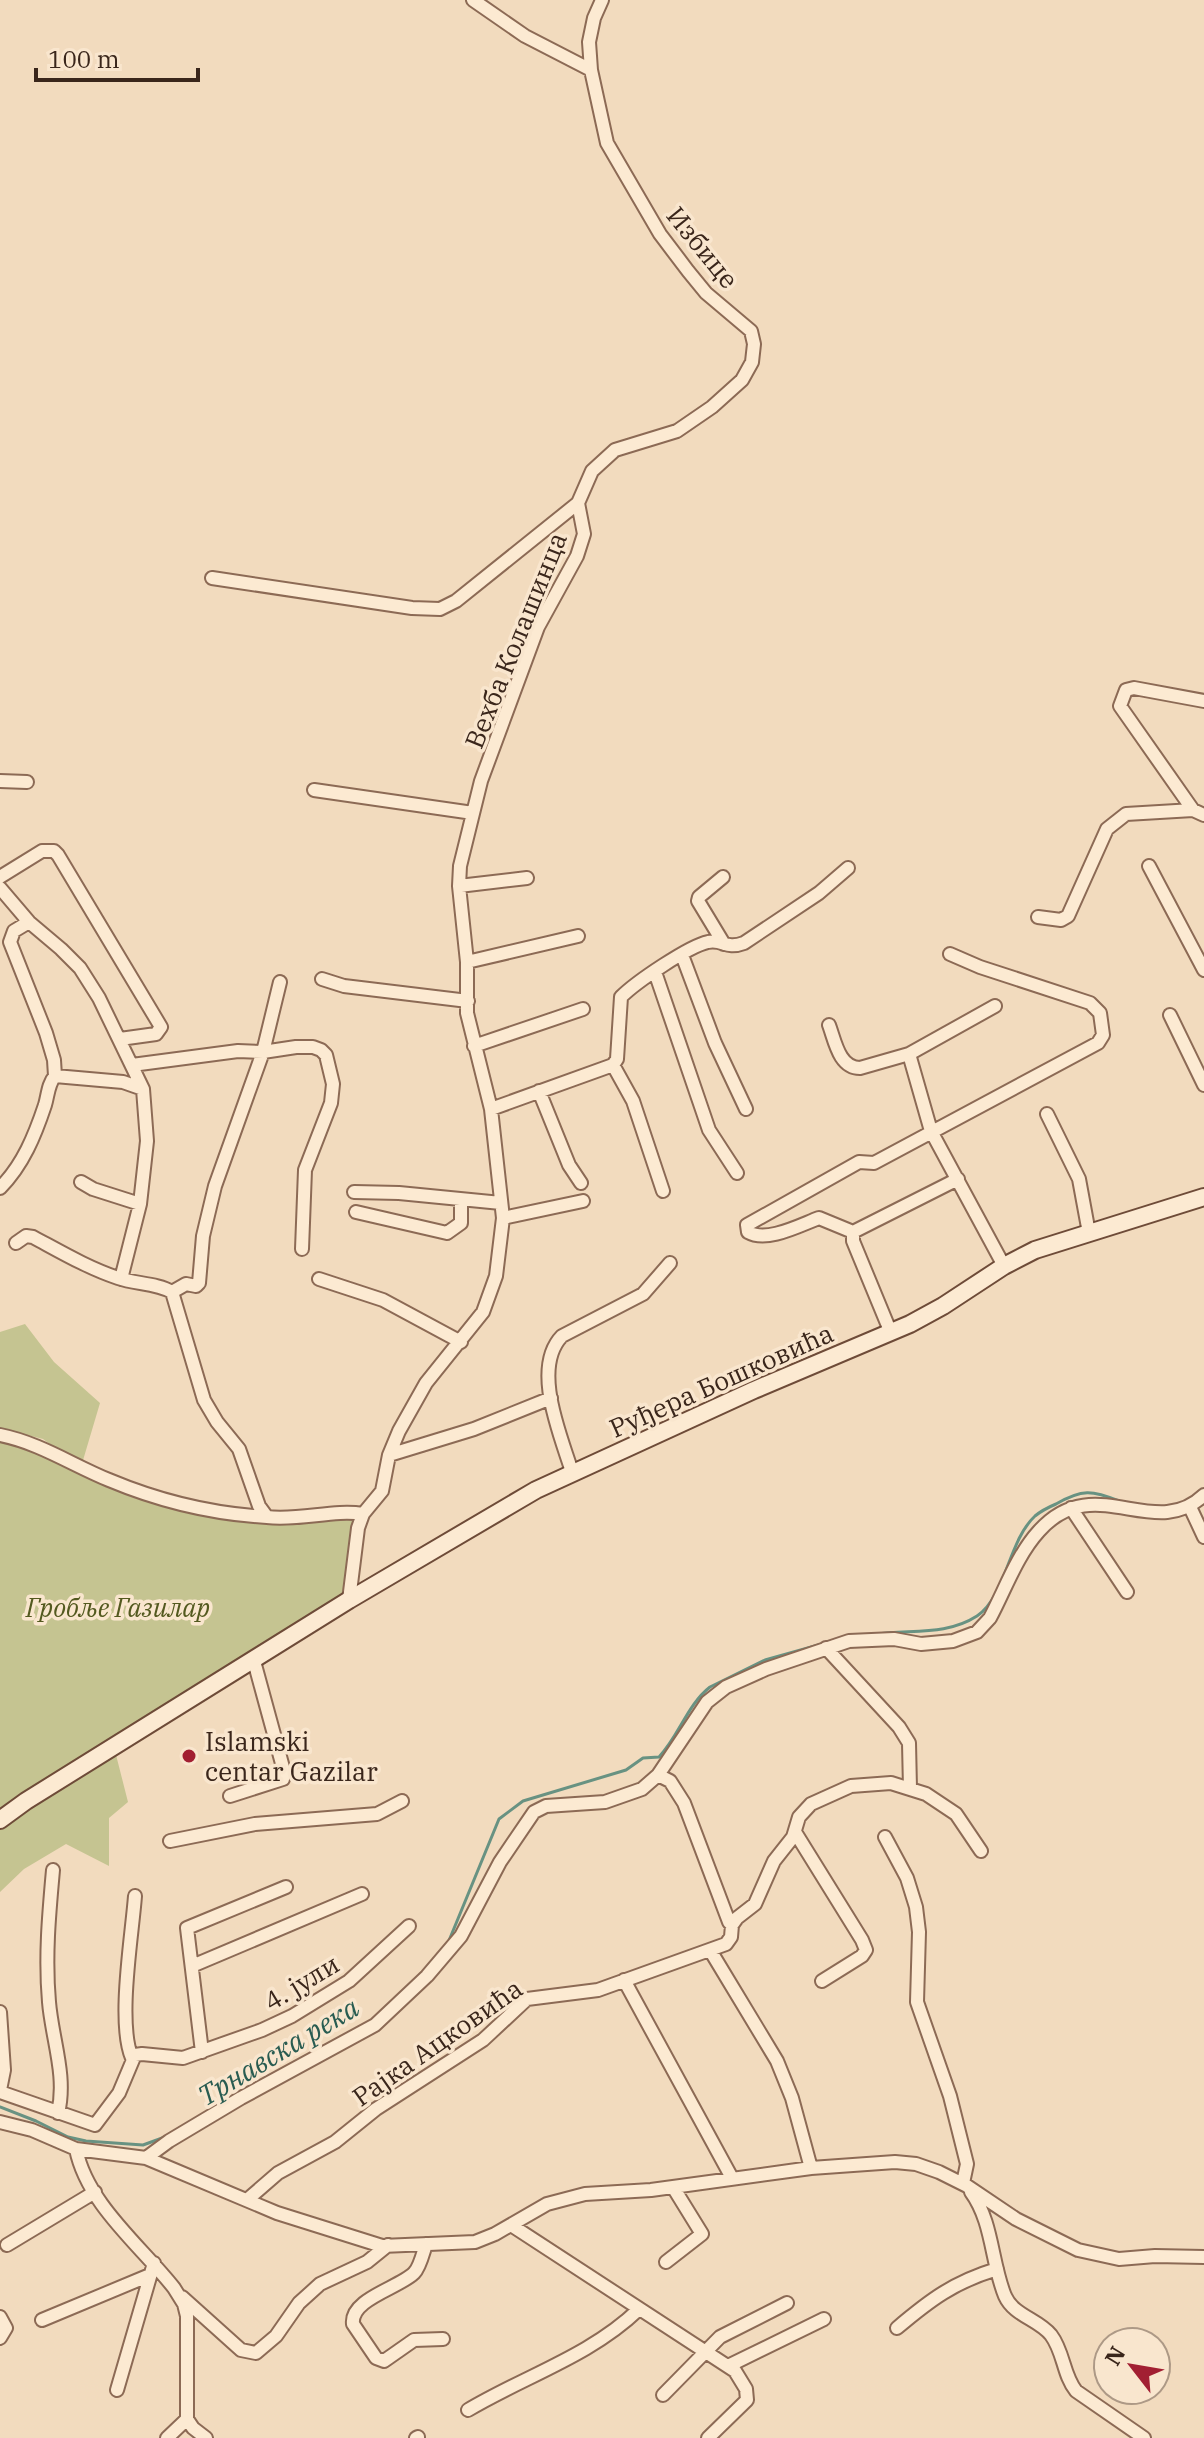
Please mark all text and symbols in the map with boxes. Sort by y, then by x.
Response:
scale bar [36,32,198,82]
text: 100 m [48,43,120,75]
street label: Избице [660,199,746,295]
street label: Вехба Колашинца [456,527,574,753]
street label: Руђера Бошковића [604,1315,838,1445]
park label: Гробље Газилар [25,1590,210,1624]
place label: Islamski centar Gazilar [205,1724,378,1788]
marker: Islamski centar Gazilar [180,1747,198,1765]
street label: 4. јули [257,1946,345,2018]
street label: Рајка Ацковића [345,1971,529,2113]
water label: Трнавска река [190,1988,366,2114]
north arrow [1092,2326,1172,2406]
text: N [1098,2341,1131,2370]

